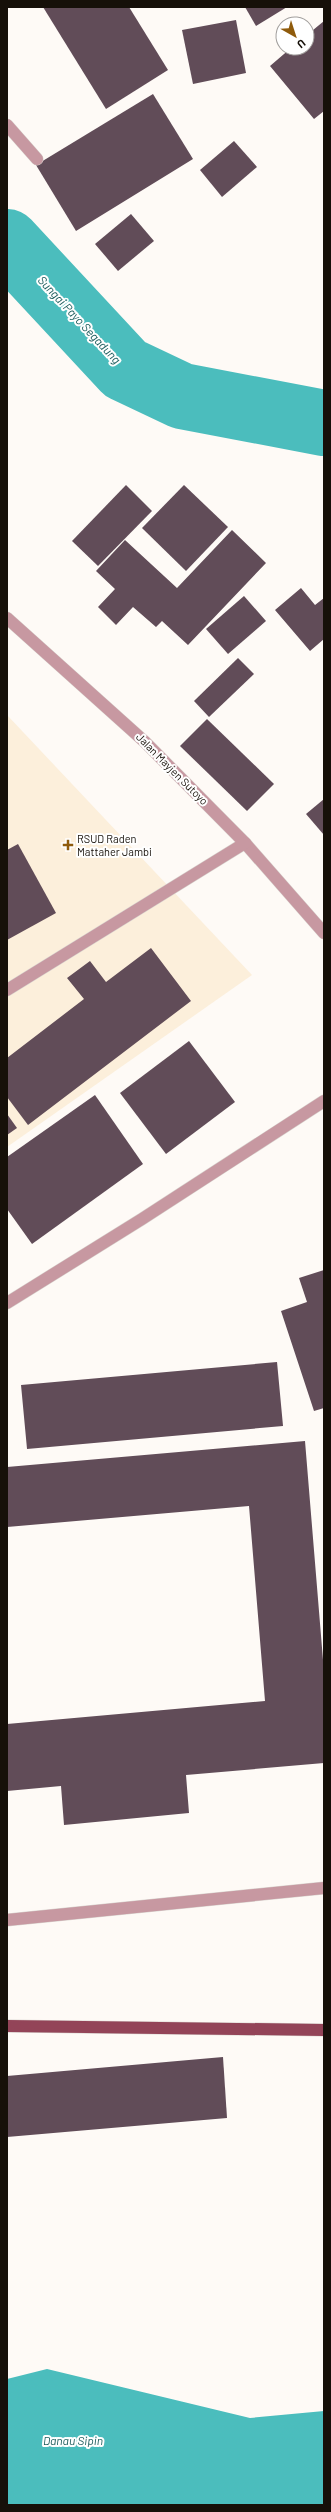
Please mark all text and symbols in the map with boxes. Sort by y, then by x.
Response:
north arrow [275,16,315,56]
text: U [295,37,308,51]
water label: Sungai Payo Segadung [35,273,124,366]
street label: Jalan Mayjen Sutoyo [134,730,211,807]
place label: RSUD Raden Mattaher Jambi [77,832,152,858]
marker: RSUD Raden Mattaher Jambi [62,839,74,851]
water label: Danau Sipin [43,2433,103,2447]

